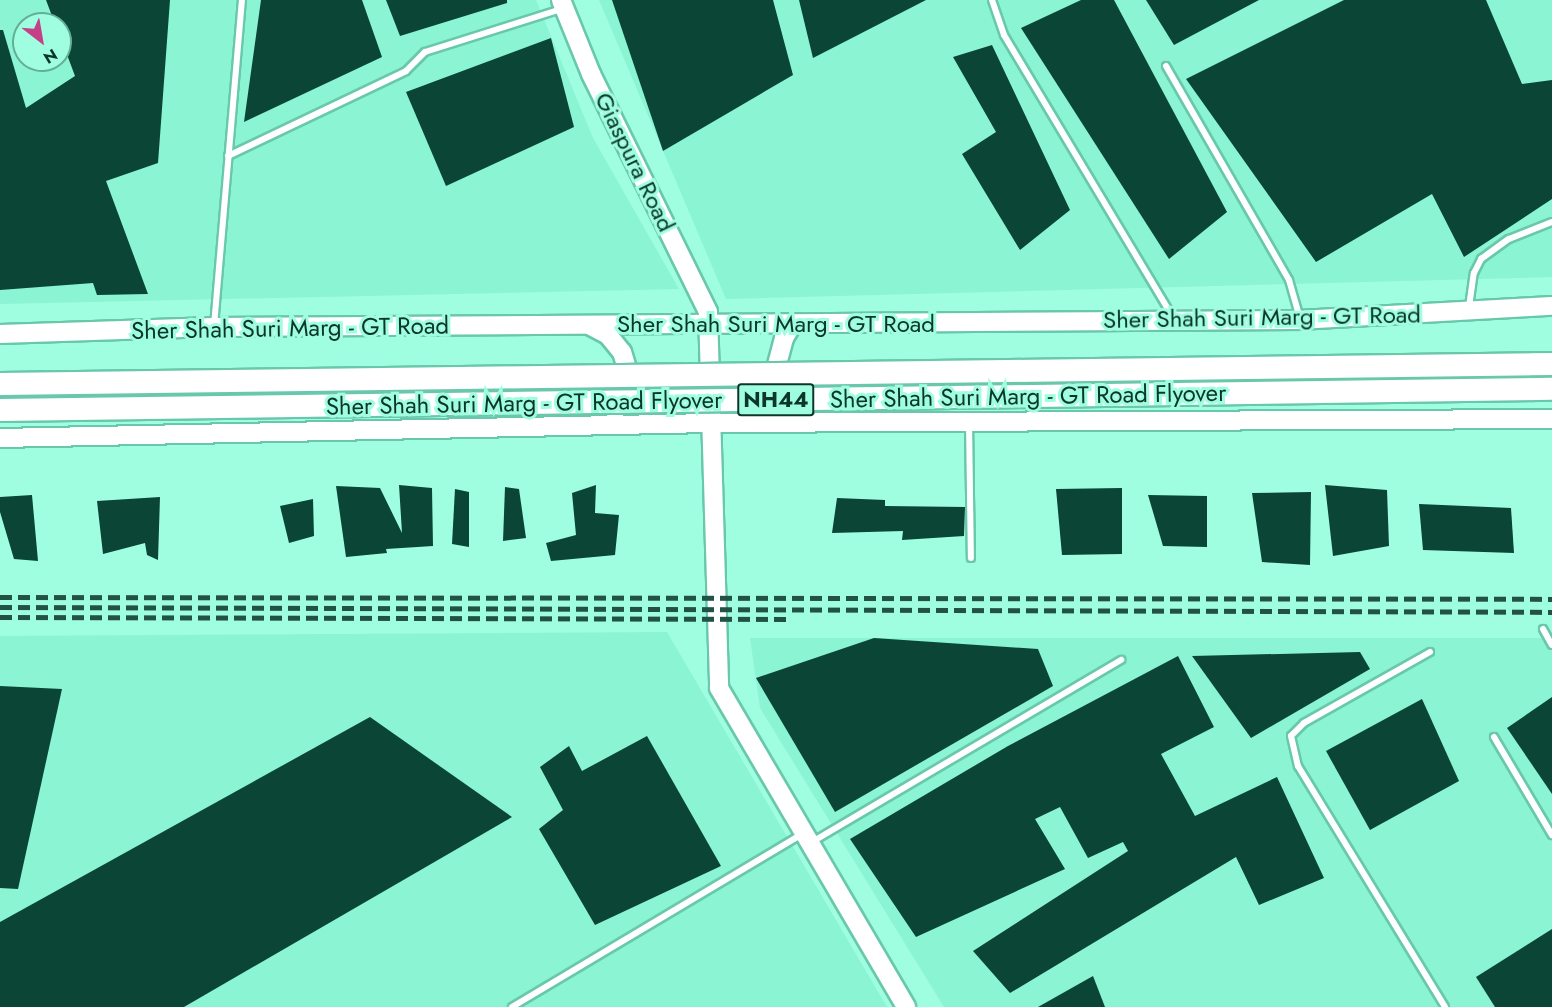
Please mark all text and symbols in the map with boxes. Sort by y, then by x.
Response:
north arrow [12,12,72,72]
text: N [39,43,62,69]
street label: Giaspura Road [589,88,681,236]
street label: Sher Shah Suri Marg - GT Road [1103,300,1421,334]
street label: Sher Shah Suri Marg - GT Road [617,310,935,338]
street label: Sher Shah Suri Marg - GT Road [131,311,449,345]
street label: Sher Shah Suri Marg - GT Road Flyover [830,378,1226,414]
road number: NH44 [737,381,815,419]
street label: Sher Shah Suri Marg - GT Road Flyover [326,385,722,421]

